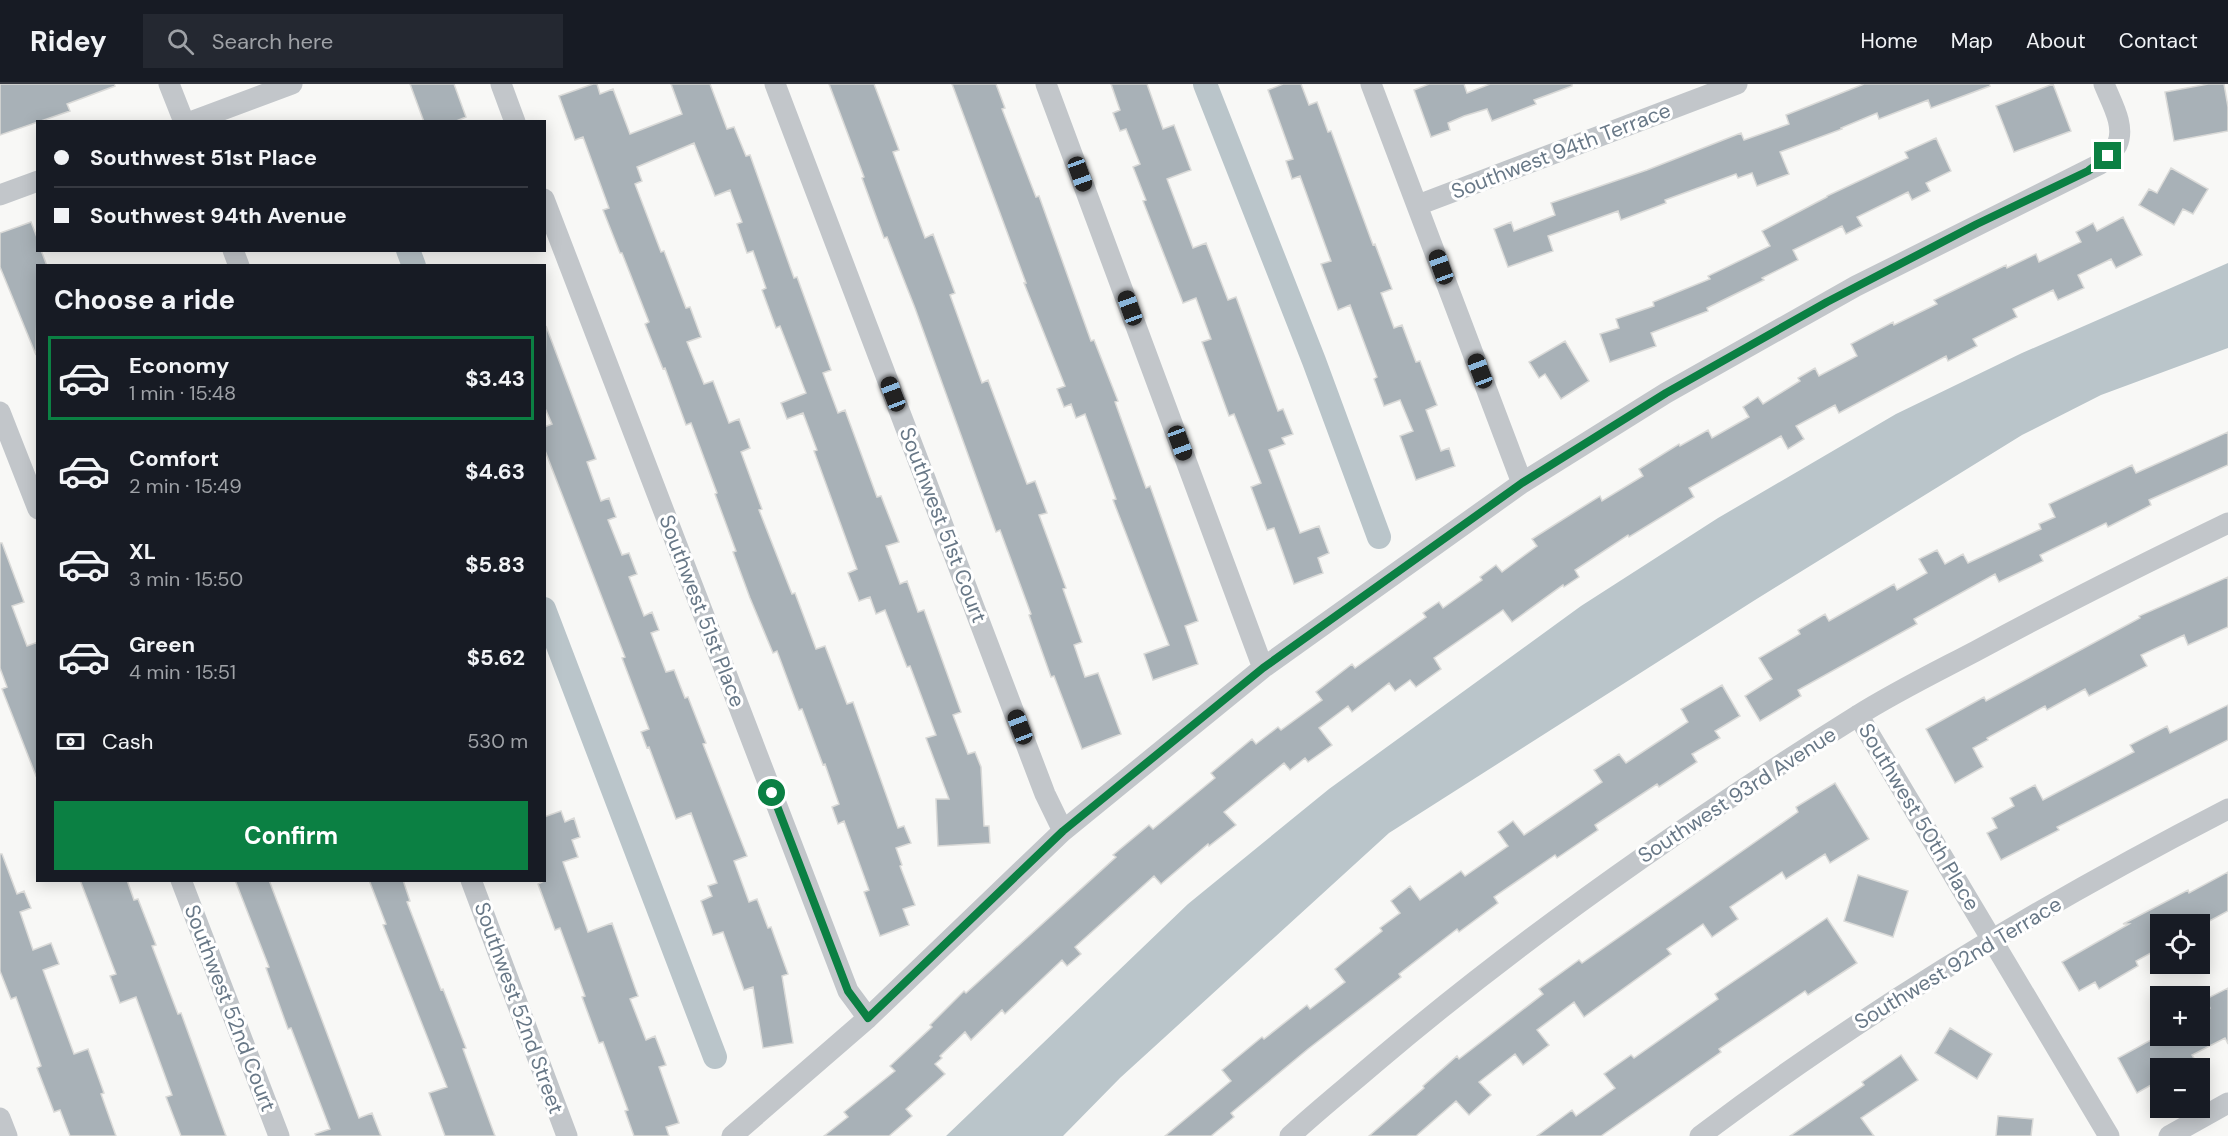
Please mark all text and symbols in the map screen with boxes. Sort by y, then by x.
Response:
search box [143,14,563,68]
text: Ridey [30,23,107,60]
icon: search [164,25,197,58]
text: Search here [212,27,333,56]
text: Home [1860,27,1918,55]
text: Map [1951,27,1993,55]
text: About [2026,27,2086,55]
text: Contact [2119,27,2198,55]
street label: Southwest 94th Terrace [1447,96,1675,206]
route end [2094,142,2121,169]
text: Southwest 51st Place [90,143,317,172]
car [1065,154,1095,194]
text: Southwest 94th Avenue [90,201,347,230]
car [1426,247,1456,287]
text: Choose a ride [54,282,235,317]
car [1115,288,1145,328]
icon: car [57,351,111,405]
text: Economy [129,351,229,380]
car [1465,351,1495,391]
text: $3.43 [465,364,525,393]
car [878,374,908,414]
text: 1 min · 15:48 [129,380,236,406]
street label: Southwest 51st Court [893,423,993,627]
car [1165,423,1195,463]
icon: car [57,444,111,498]
text: Comfort [129,444,219,473]
text: $4.63 [465,457,525,486]
text: 2 min · 15:49 [129,473,242,499]
street label: Southwest 51st Place [652,511,752,711]
icon: car [57,537,111,591]
text: XL [129,537,156,566]
text: $5.83 [465,550,525,579]
text: 3 min · 15:50 [129,566,243,592]
icon: car [57,630,111,684]
text: Green [129,630,195,659]
text: $5.62 [467,643,525,672]
text: 4 min · 15:51 [129,659,236,685]
car [1005,707,1035,747]
street label: Southwest 50th Place [1852,718,1986,916]
street label: Southwest 93rd Avenue [1632,720,1842,870]
icon: cash [54,725,87,758]
text: Cash [102,727,153,756]
text: 530 m [467,728,528,754]
route start [758,779,785,806]
button: Confirm [54,801,528,870]
street label: Southwest 92nd Terrace [1849,890,2067,1036]
street label: Southwest 52nd Street [468,898,570,1118]
street label: Southwest 52nd Court [178,901,282,1115]
map controls [2150,914,2210,1118]
button: locate [2150,914,2210,974]
button: + [2150,986,2210,1046]
button: − [2150,1058,2210,1118]

